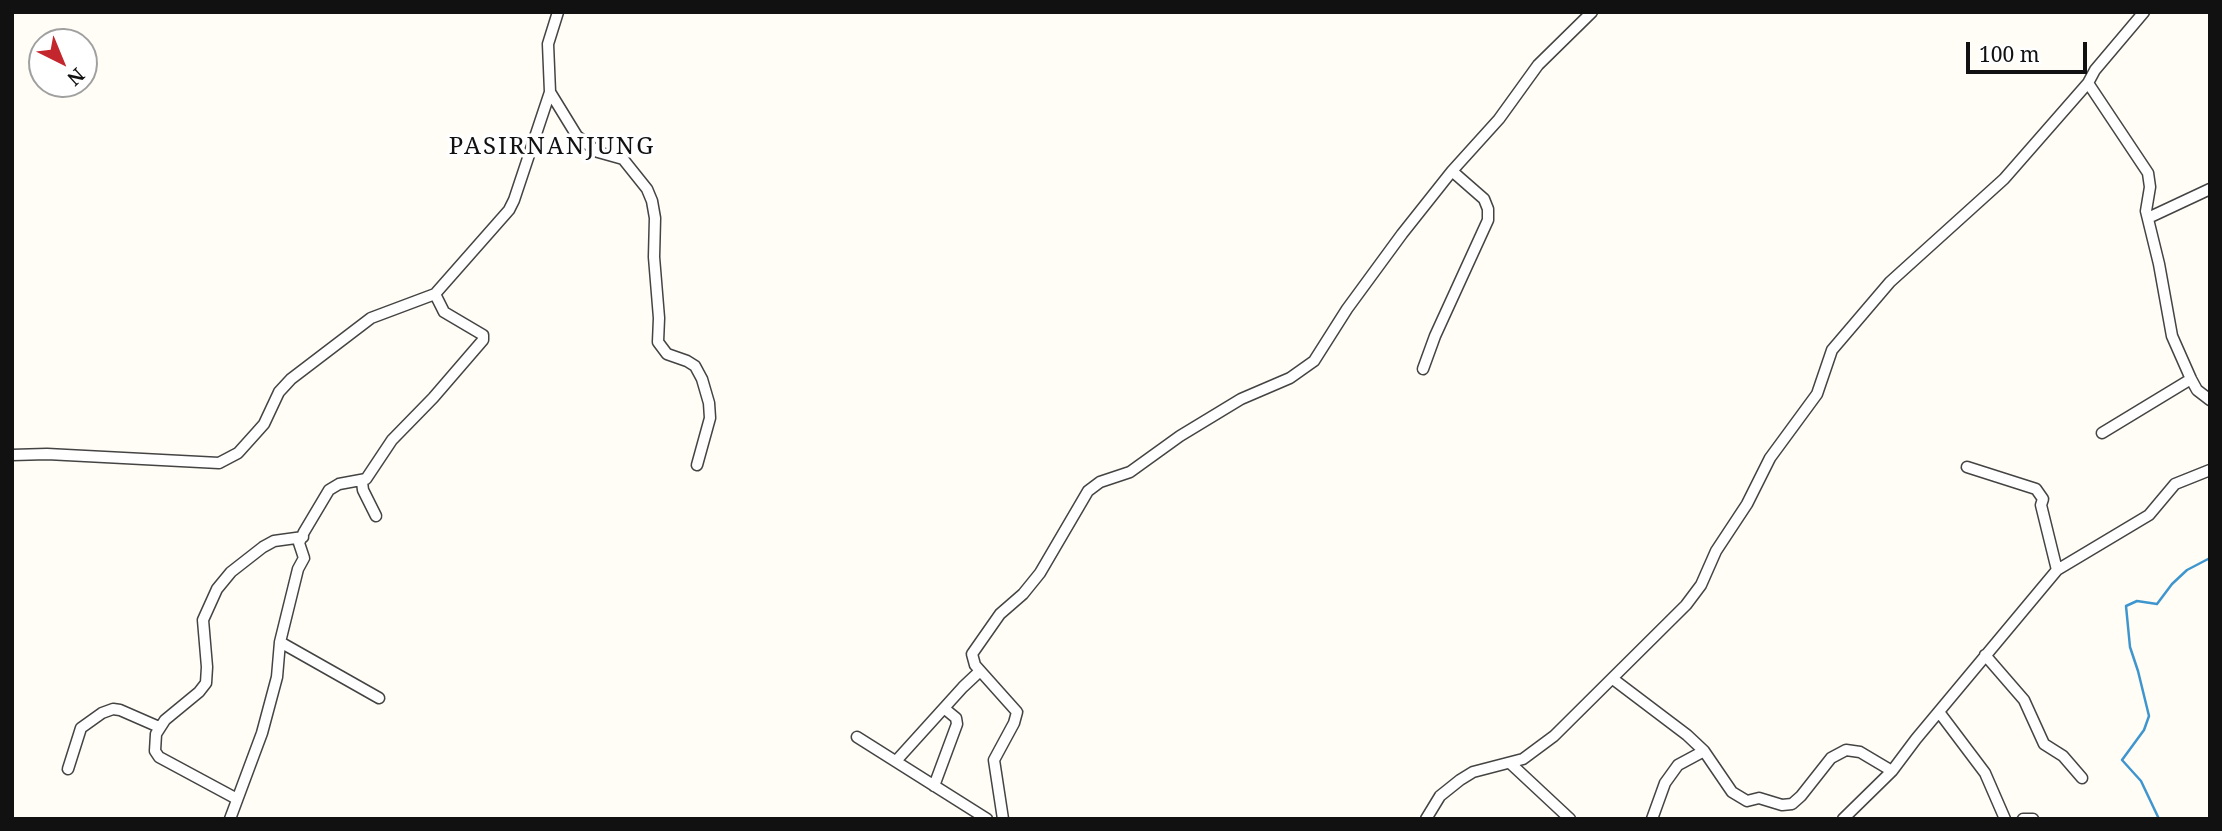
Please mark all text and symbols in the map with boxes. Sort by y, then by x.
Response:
north arrow [28,28,98,98]
scale bar [1970,28,2091,72]
text: 100 m [1979,40,2040,68]
text: N [62,62,90,92]
district label: PASIRNANJUNG [450,133,654,161]

